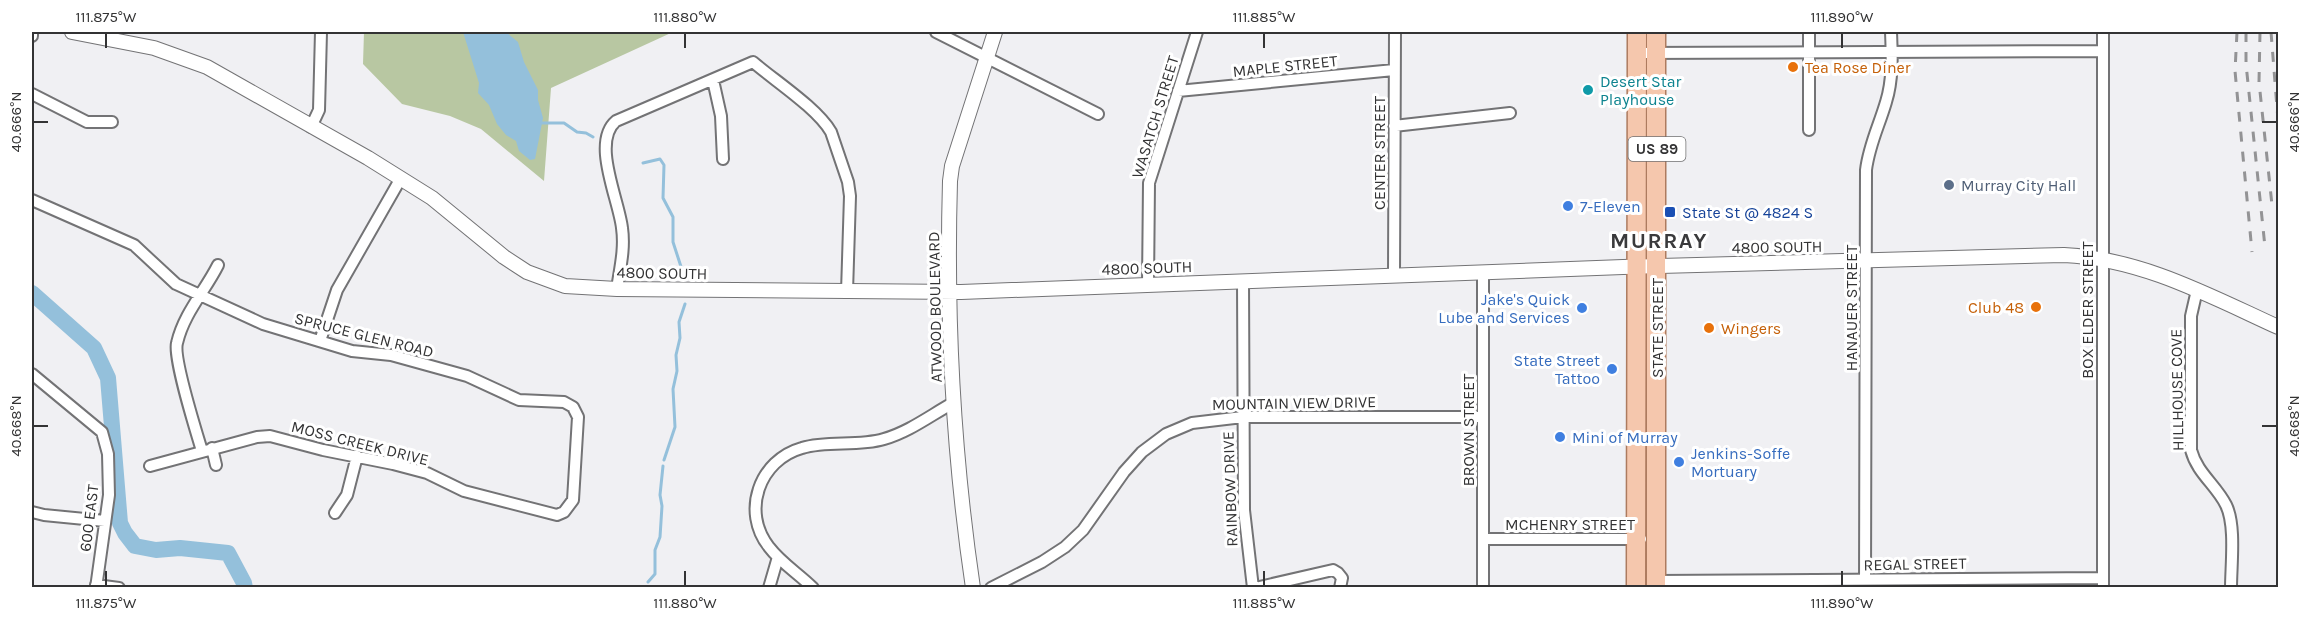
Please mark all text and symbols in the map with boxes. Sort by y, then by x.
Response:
text: 111.875°W [76,8,137,26]
text: 111.880°W [653,8,717,26]
text: 111.885°W [1233,8,1296,26]
text: 111.890°W [1811,8,1874,26]
street label: MAPLE STREET [1232,51,1338,81]
street label: WASATCH STREET [1127,54,1183,180]
place label: Tea Rose Diner [1805,58,1911,77]
marker: Tea Rose Diner [1786,60,1800,74]
place label: Desert Star Playhouse [1600,72,1681,109]
marker: Desert Star Playhouse [1581,83,1595,97]
text: 40.666°N [7,91,25,153]
text: 40.666°N [2285,91,2303,153]
street label: CENTER STREET [1370,96,1389,210]
road number: US 89 [1628,137,1686,161]
place label: Murray City Hall [1961,176,2076,195]
marker: Murray City Hall [1942,178,1956,192]
place label: 7-Eleven [1580,197,1641,216]
marker: 7-Eleven [1561,199,1575,213]
place label: State St @ 4824 S [1682,203,1813,222]
marker: State St @ 4824 S [1663,205,1677,219]
district label: MURRAY [1610,228,1708,254]
street label: ATWOOD BOULEVARD [924,231,946,383]
street label: 4800 SOUTH [1731,237,1823,257]
street label: BOX ELDER STREET [2078,241,2097,379]
street label: HANAUER STREET [1842,245,1861,371]
street label: 4800 SOUTH [1101,257,1193,279]
street label: 4800 SOUTH [616,263,708,283]
street label: STATE STREET [1648,278,1667,378]
place label: Jake's Quick Lube and Services [1438,290,1570,327]
place label: Club 48 [1968,298,2024,317]
marker: Club 48 [2029,300,2043,314]
marker: Jake's Quick Lube and Services [1575,301,1589,315]
street label: SPRUCE GLEN ROAD [292,309,436,361]
place label: Wingers [1721,319,1781,338]
marker: Wingers [1702,321,1716,335]
street label: HILLHOUSE COVE [2166,329,2188,451]
place label: State Street Tattoo [1514,351,1600,388]
marker: State Street Tattoo [1605,362,1619,376]
street label: BROWN STREET [1459,374,1478,486]
street label: MOUNTAIN VIEW DRIVE [1212,392,1376,414]
text: 40.668°N [7,395,25,457]
text: 40.668°N [2285,395,2303,457]
street label: MOSS CREEK DRIVE [289,417,431,469]
place label: Mini of Murray [1572,428,1678,447]
marker: Mini of Murray [1553,430,1567,444]
street label: RAINBOW DRIVE [1218,431,1242,547]
place label: Jenkins-Soffe Mortuary [1691,444,1790,481]
marker: Jenkins-Soffe Mortuary [1672,455,1686,469]
street label: 600 EAST [75,483,103,553]
street label: MCHENRY STREET [1505,515,1635,534]
street label: REGAL STREET [1863,554,1967,574]
text: 111.875°W [76,594,137,612]
text: 111.880°W [653,594,717,612]
text: 111.885°W [1233,594,1296,612]
text: 111.890°W [1811,594,1874,612]

